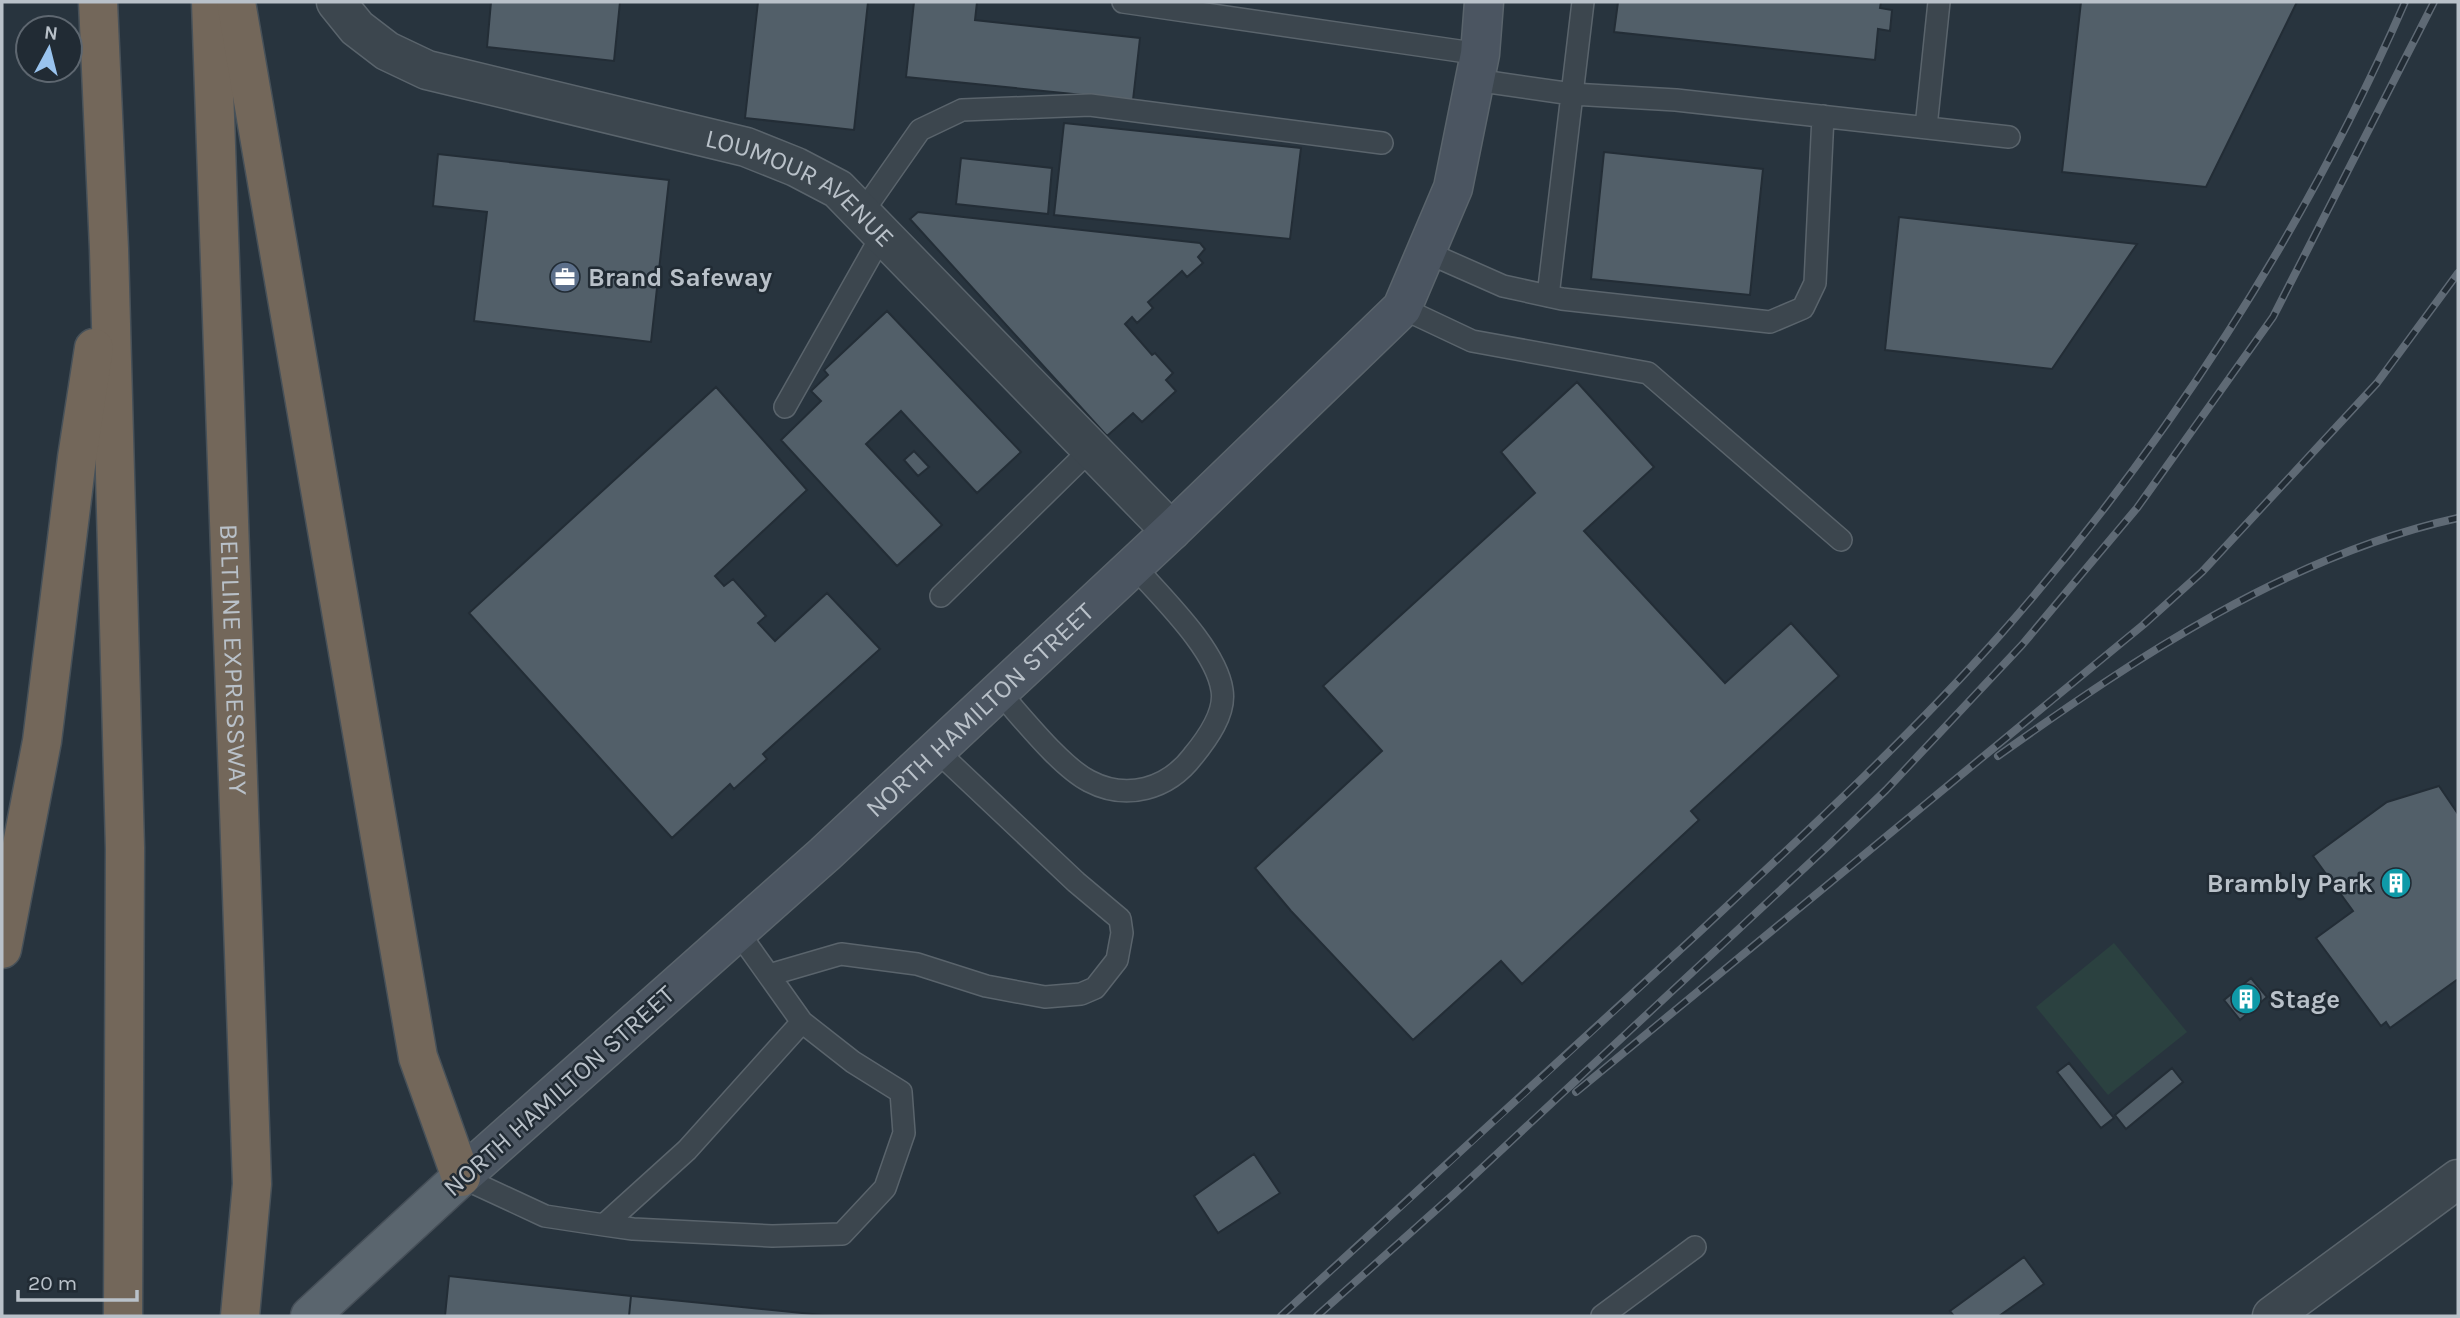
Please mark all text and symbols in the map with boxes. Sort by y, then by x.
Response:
north arrow [14,14,84,84]
text: N [43,21,59,45]
street label: LOUMOUR AVENUE [702,122,901,253]
office icon: Brand Safeway [548,260,582,294]
place label: Brand Safeway [588,262,772,293]
street label: BELTLINE EXPRESSWAY [214,523,254,797]
street label: NORTH HAMILTON STREET [859,596,1100,824]
building icon: Brambly Park [2379,866,2413,900]
place label: Brambly Park [2207,868,2373,899]
street label: NORTH HAMILTON STREET [437,979,681,1203]
building icon: Stage [2229,982,2263,1016]
place label: Stage [2269,984,2340,1015]
scale bar [18,1258,136,1302]
text: 20 m [28,1271,77,1295]

